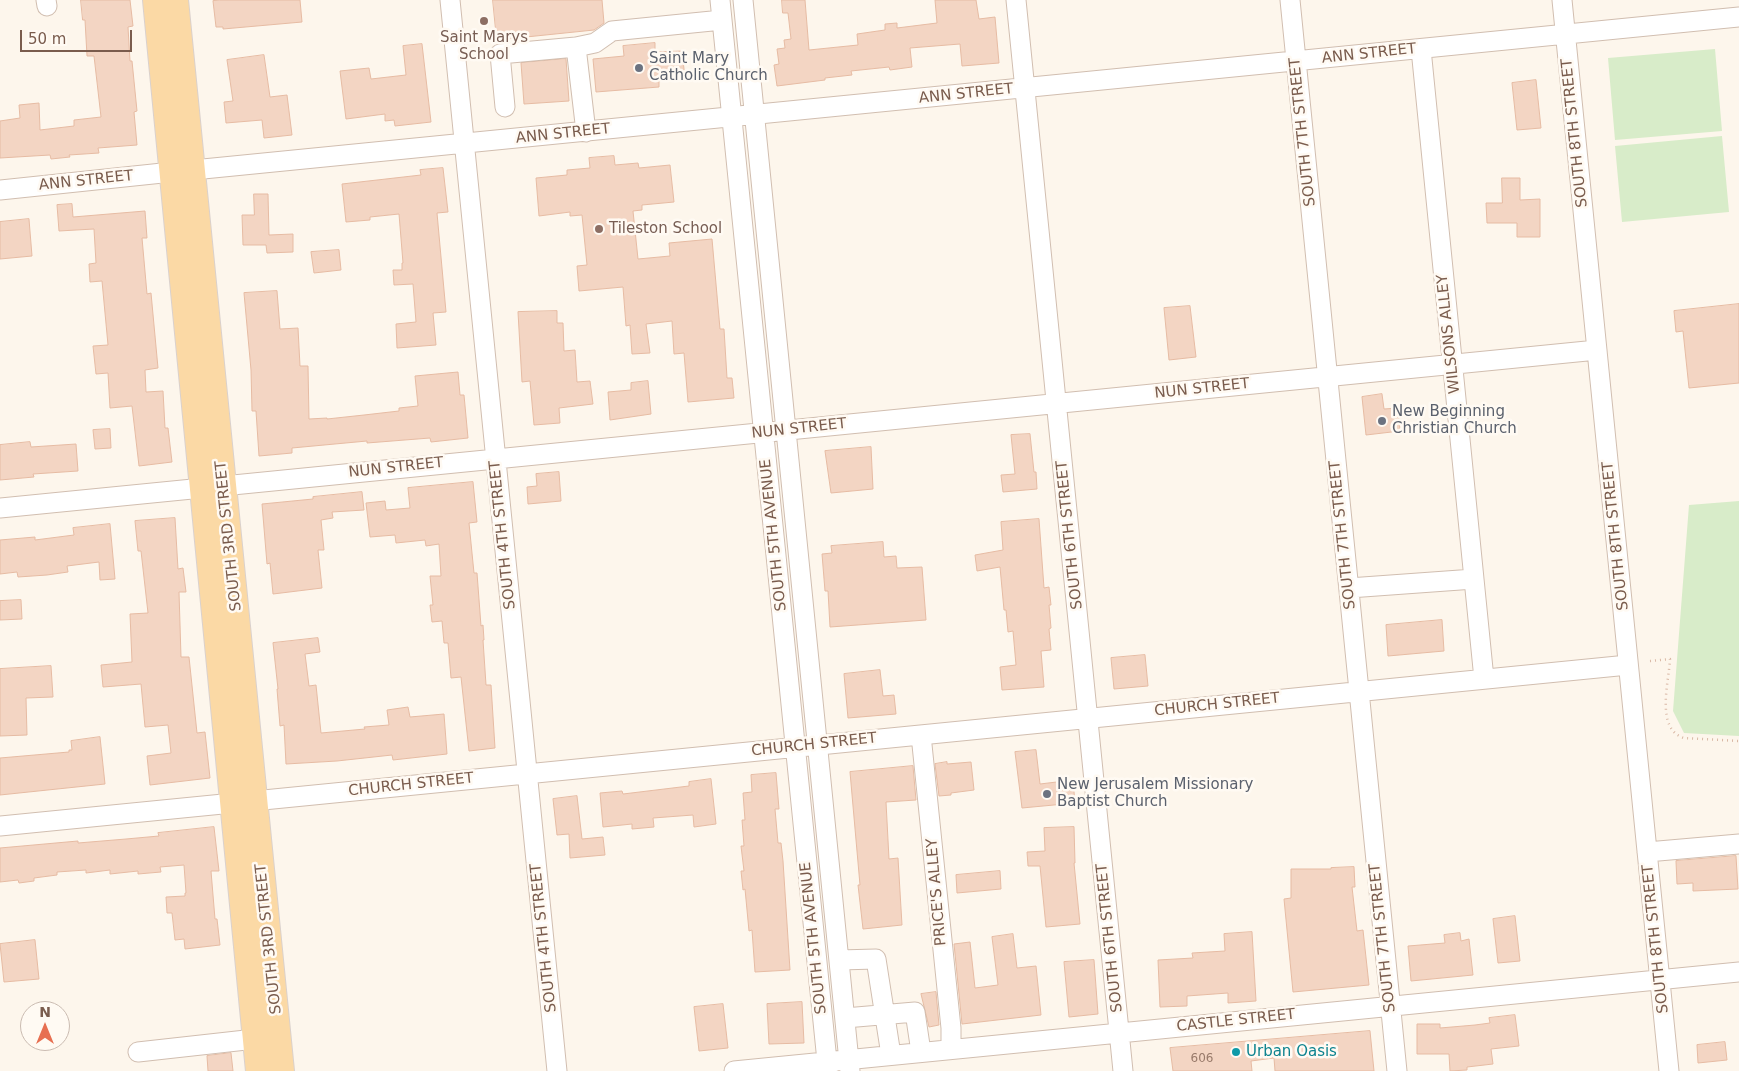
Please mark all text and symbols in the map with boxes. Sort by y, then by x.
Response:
marker: Saint Marys School [478,15,490,27]
scale bar [22,20,135,52]
place label: Saint Marys School [440,29,528,64]
text: 50 m [28,30,66,48]
street label: ANN STREET [1321,40,1417,68]
place label: Saint Mary Catholic Church [649,50,768,85]
street label: SOUTH 7TH STREET [1286,57,1320,207]
street label: SOUTH 8TH STREET [1558,58,1592,208]
marker: Saint Mary Catholic Church [633,62,645,74]
street label: ANN STREET [918,80,1014,108]
street label: ANN STREET [515,120,611,148]
street label: ANN STREET [38,167,134,195]
place label: Tileston School [609,220,722,238]
marker: Tileston School [593,223,605,235]
street label: WILSONS ALLEY [1434,273,1464,395]
street label: NUN STREET [1154,375,1250,403]
place label: New Beginning Christian Church [1392,403,1517,438]
street label: NUN STREET [751,415,847,443]
marker: New Beginning Christian Church [1376,415,1388,427]
street label: NUN STREET [348,454,444,482]
street label: SOUTH 5TH AVENUE [757,458,791,612]
street label: SOUTH 3RD STREET [212,460,246,612]
street label: SOUTH 4TH STREET [486,460,520,610]
street label: SOUTH 6TH STREET [1053,460,1087,610]
street label: SOUTH 7TH STREET [1326,460,1360,610]
street label: SOUTH 8TH STREET [1599,461,1633,611]
street label: CHURCH STREET [1153,689,1281,721]
street label: CHURCH STREET [750,729,878,761]
street label: CHURCH STREET [347,769,475,801]
place label: New Jerusalem Missionary Baptist Church [1057,776,1253,811]
marker: New Jerusalem Missionary Baptist Church [1041,788,1053,800]
street label: PRICE'S ALLEY [923,837,951,947]
street label: SOUTH 5TH AVENUE [797,861,831,1015]
street label: SOUTH 3RD STREET [252,863,286,1015]
street label: SOUTH 4TH STREET [527,863,561,1013]
street label: SOUTH 6TH STREET [1093,863,1127,1013]
street label: SOUTH 7TH STREET [1366,863,1400,1013]
street label: SOUTH 8TH STREET [1639,864,1673,1014]
north arrow [20,1001,70,1051]
text: N [39,1004,51,1020]
street label: CASTLE STREET [1176,1006,1296,1036]
place label: Urban Oasis [1246,1043,1337,1061]
marker: Urban Oasis [1230,1046,1242,1058]
house number: 606 [1191,1052,1213,1066]

